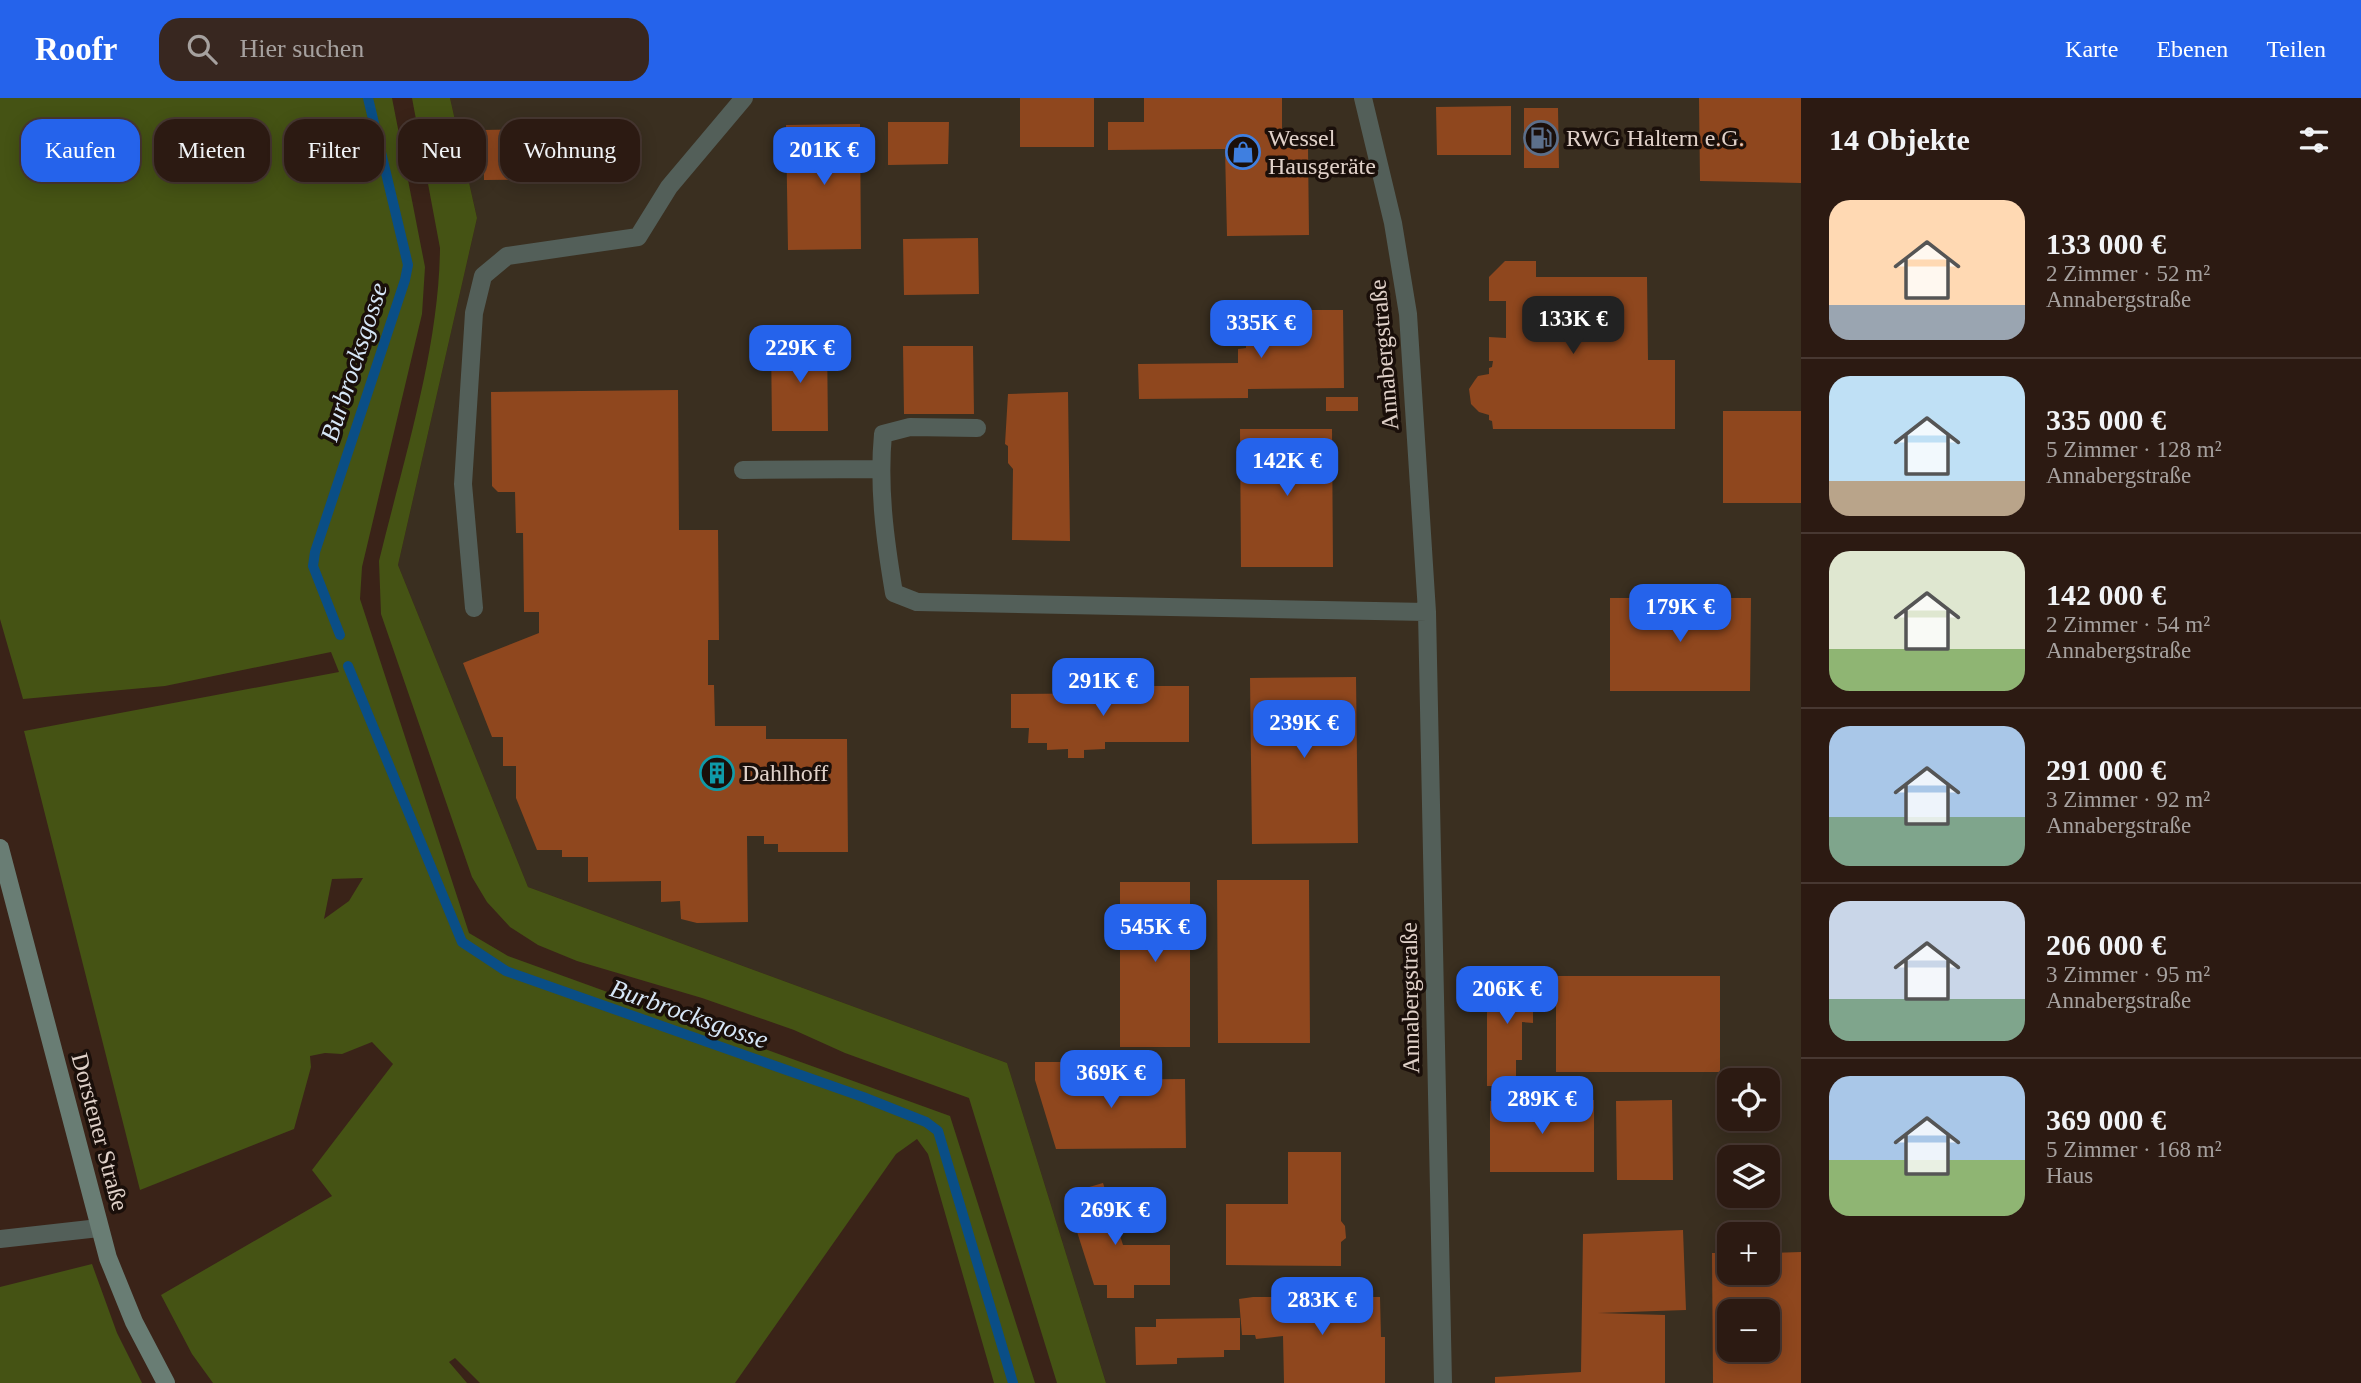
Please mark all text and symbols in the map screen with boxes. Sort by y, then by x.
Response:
search box [159,18,649,81]
icon: search [183,30,221,68]
text: Roofr [35,31,117,67]
text: Hier suchen [239,34,364,63]
text: Karte [2065,36,2118,62]
text: Ebenen [2156,36,2228,62]
text: Teilen [2266,36,2326,62]
chip: Kaufen [21,119,140,182]
chip: Mieten [154,119,270,182]
chip: Filter [284,119,384,182]
chip: Neu [398,119,486,182]
chip: Wohnung [500,119,640,182]
fuel station icon: RWG Haltern e.G. [1522,119,1560,157]
icon: filters [2295,121,2333,159]
text: 14 Objekte [1829,123,1970,156]
place label: Wessel Hausgeräte [1268,125,1376,179]
place label: RWG Haltern e.G. [1566,125,1745,151]
pin: 201K € [767,127,881,187]
shop icon: Wessel Hausgeräte [1224,133,1262,171]
text: 201K € [789,137,859,162]
text: 133 000 € [2046,227,2166,260]
icon: home [1885,228,1969,312]
text: 2 Zimmer · 52 m² [2046,261,2210,286]
street label: Annabergstraße [1364,278,1404,432]
water label: Burbrocksgosse [315,279,393,445]
text: Annabergstraße [2046,287,2191,312]
pin: 133K € [1516,296,1630,356]
pin: 335K € [1204,300,1318,360]
text: 133K € [1538,306,1608,331]
text: 335K € [1226,310,1296,335]
pin: 229K € [743,326,857,385]
text: 229K € [765,335,835,360]
text: 335 000 € [2046,403,2166,436]
icon: home [1885,404,1969,488]
text: 5 Zimmer · 128 m² [2046,437,2222,462]
pin: 142K € [1230,438,1344,498]
text: 142K € [1252,448,1322,473]
text: Annabergstraße [2046,463,2191,488]
text: 142 000 € [2046,578,2166,611]
icon: home [1885,579,1969,663]
pin: 179K € [1623,584,1737,644]
text: 179K € [1645,594,1715,619]
text: 2 Zimmer · 54 m² [2046,612,2210,637]
text: Annabergstraße [2046,638,2191,663]
pin: 291K € [1046,658,1160,718]
text: 291K € [1068,668,1138,693]
pin: 239K € [1247,700,1361,760]
text: 239K € [1269,710,1339,735]
text: 291 000 € [2046,753,2166,786]
building icon: Dahlhoff [698,754,736,792]
icon: home [1885,754,1969,838]
place label: Dahlhoff [742,760,828,786]
text: 3 Zimmer · 92 m² [2046,787,2210,812]
text: Annabergstraße [2046,813,2191,838]
pin: 545K € [1098,904,1212,964]
text: 545K € [1120,914,1190,939]
street label: Annabergstraße [1396,922,1424,1074]
text: 206 000 € [2046,928,2166,961]
icon: home [1885,929,1969,1013]
text: 3 Zimmer · 95 m² [2046,962,2210,987]
pin: 206K € [1450,967,1564,1026]
water label: Burbrocksgosse [606,973,772,1055]
text: 206K € [1472,976,1542,1001]
text: Annabergstraße [2046,988,2191,1013]
street label: Dorstener Straße [66,1050,134,1214]
pin: 369K € [1054,1051,1168,1110]
text: 369K € [1076,1060,1146,1085]
map controls [1717,1068,1780,1362]
button: locate [1717,1068,1780,1131]
pin: 289K € [1485,1076,1599,1136]
text: 289K € [1507,1086,1577,1111]
text: 369 000 € [2046,1103,2166,1136]
icon: home [1885,1104,1969,1188]
text: 5 Zimmer · 168 m² [2046,1137,2222,1162]
button: layers [1717,1145,1780,1208]
text: Haus [2046,1163,2093,1188]
pin: 269K € [1058,1188,1172,1247]
text: 269K € [1080,1197,1150,1222]
button: + [1717,1222,1780,1285]
pin: 283K € [1265,1278,1379,1337]
text: 283K € [1287,1287,1357,1312]
button: − [1717,1299,1780,1362]

